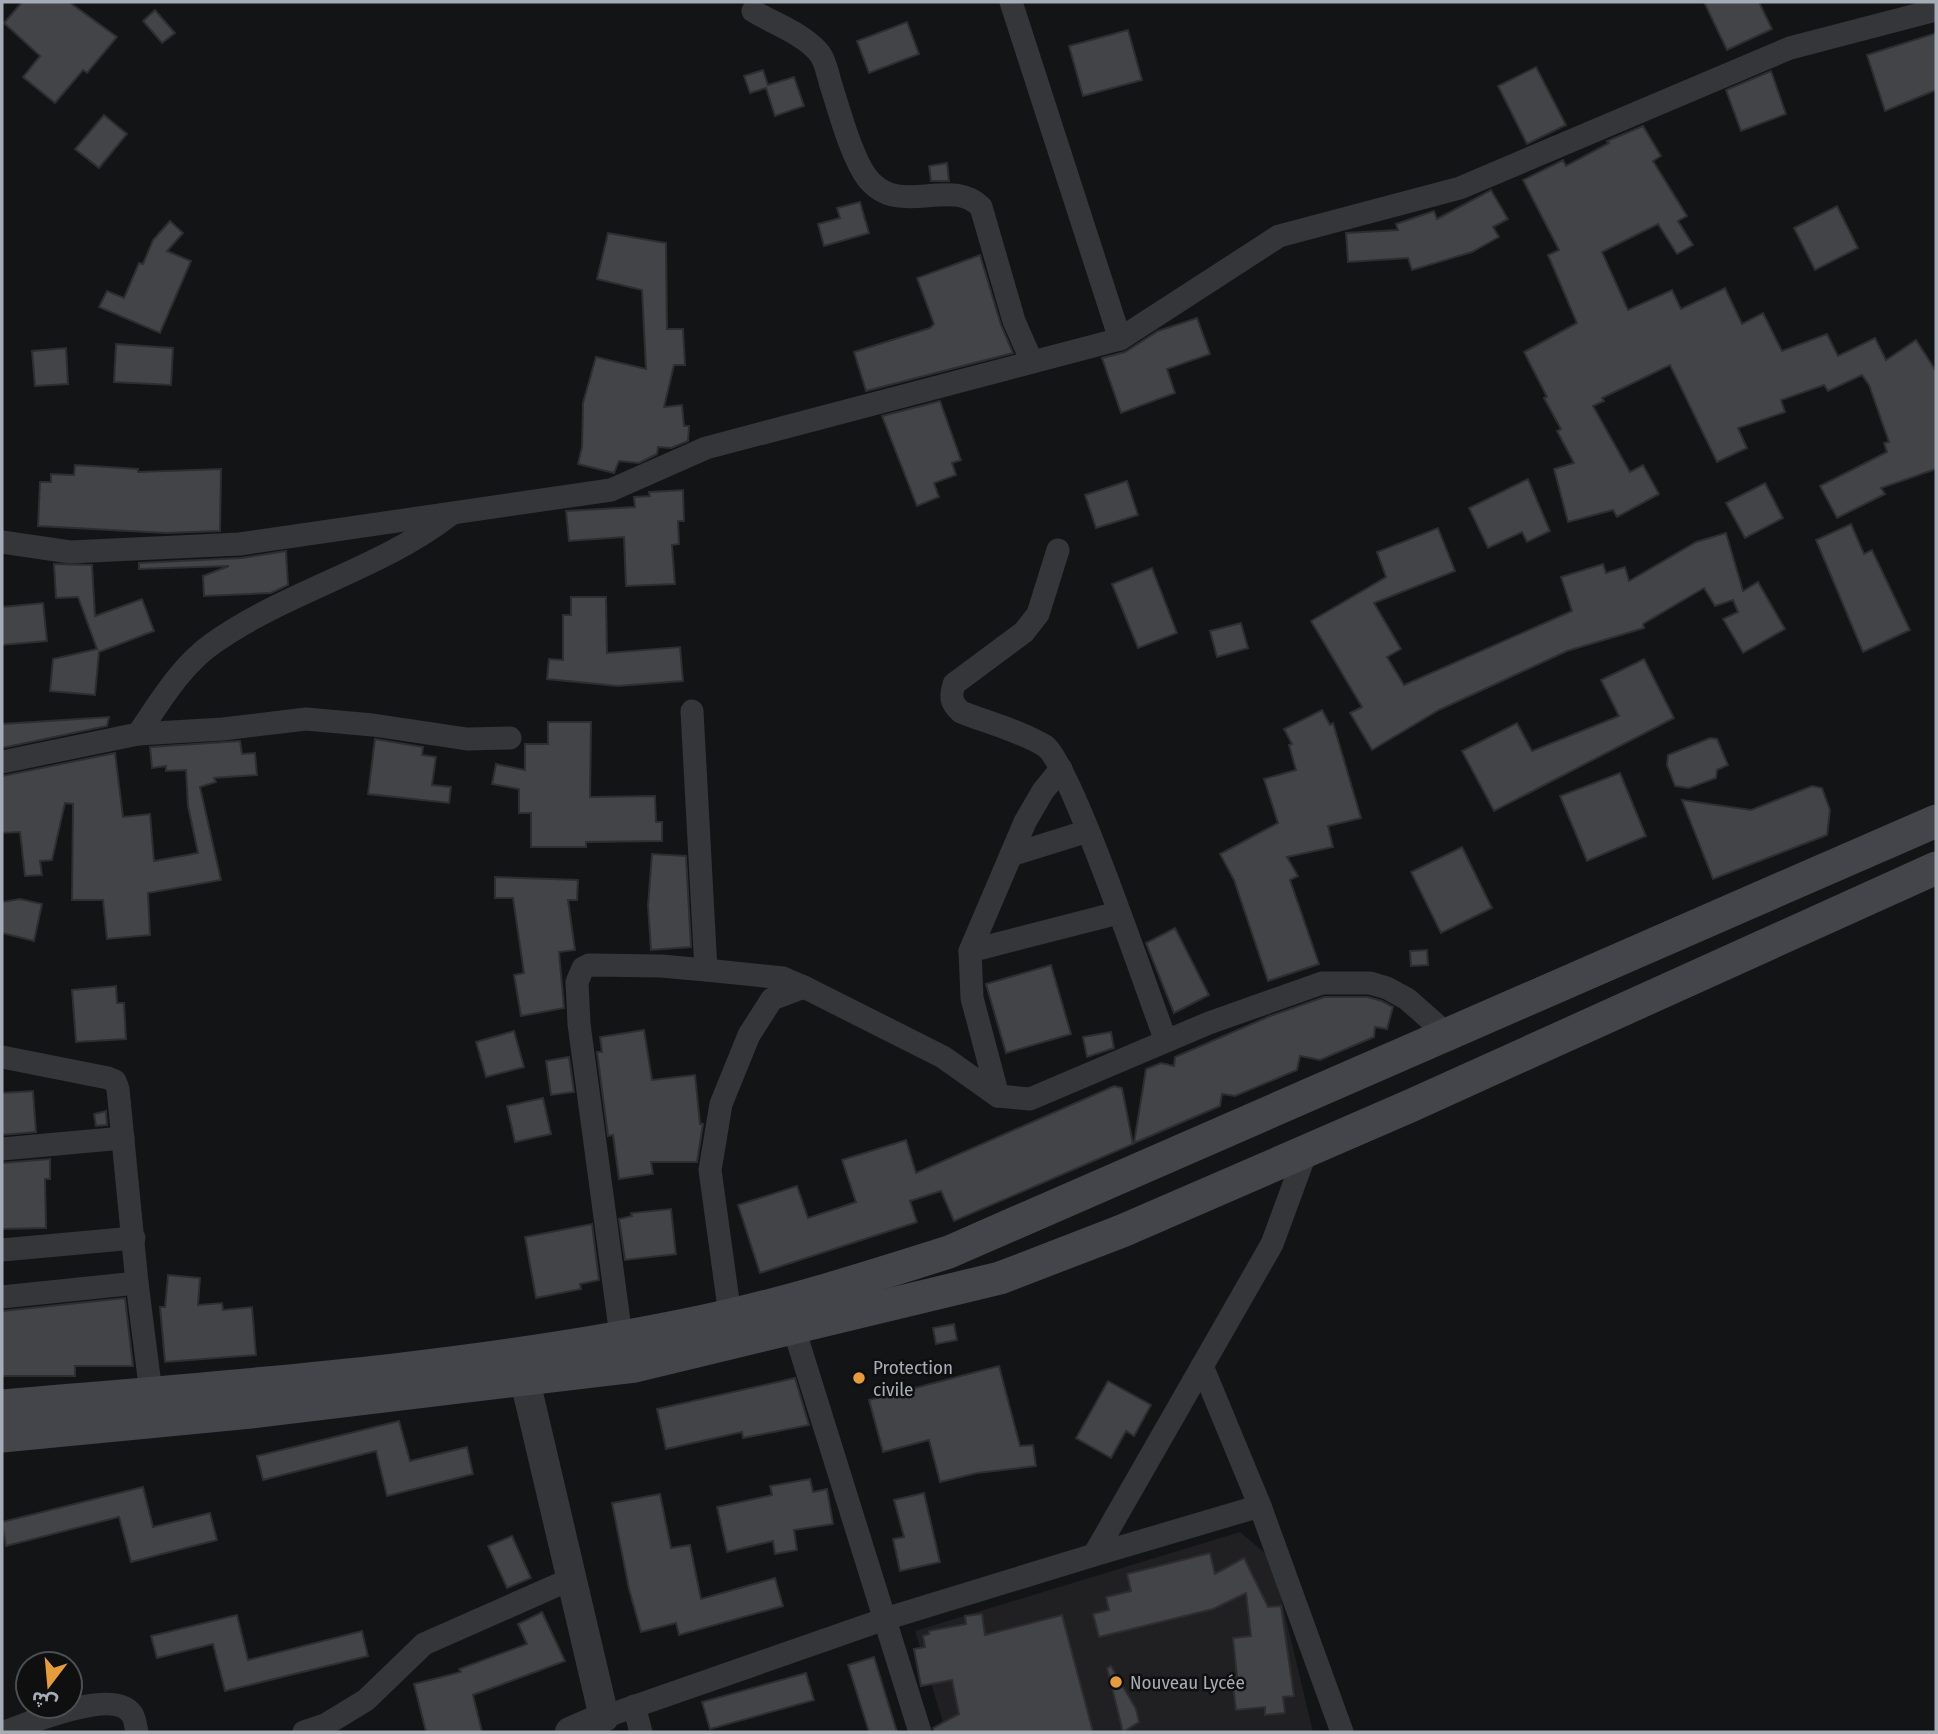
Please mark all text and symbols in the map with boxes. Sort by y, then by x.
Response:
place label: Protection civile [873,1356,953,1401]
marker: Protection civile [851,1370,867,1386]
north arrow [14,1650,84,1720]
place label: Nouveau Lycée [1130,1671,1245,1694]
marker: Nouveau Lycée [1108,1674,1124,1690]
text: ش [29,1686,60,1716]

